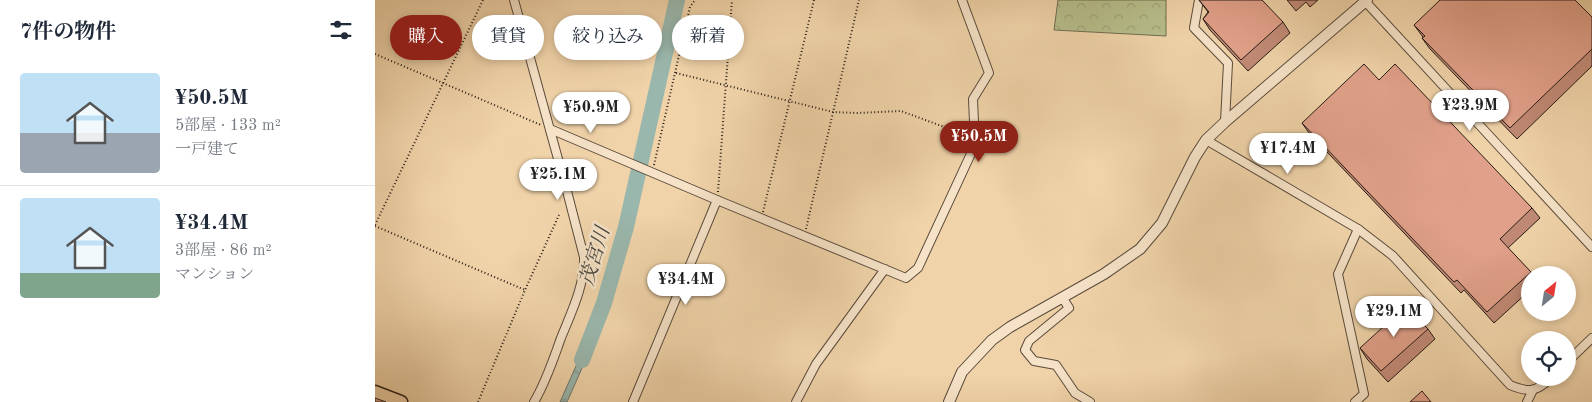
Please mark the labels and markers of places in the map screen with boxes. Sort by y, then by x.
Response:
pin: ¥23.9M [1429,90,1511,132]
pin: ¥50.9M [550,92,632,134]
pin: ¥50.5M [938,120,1020,163]
pin: ¥17.4M [1247,132,1329,175]
pin: ¥25.1M [517,158,599,201]
pin: ¥34.4M [645,264,727,306]
pin: ¥29.1M [1353,296,1435,338]

